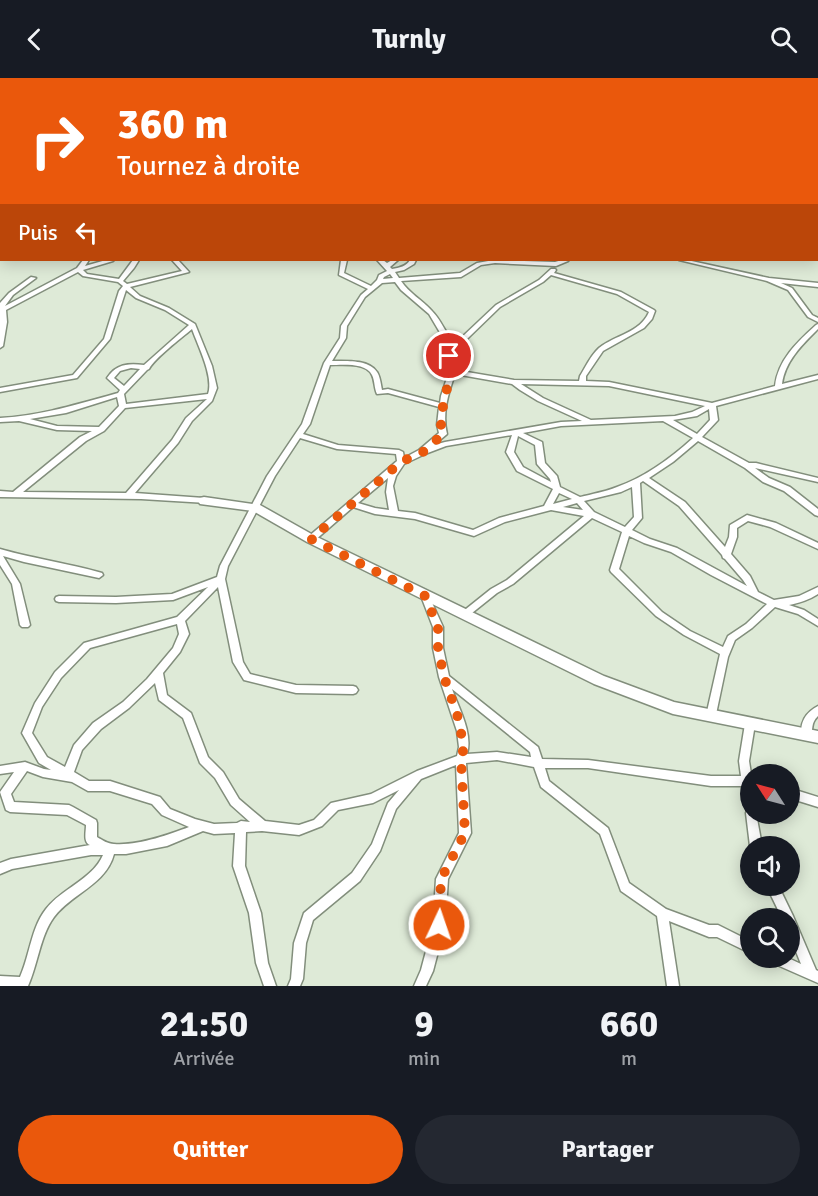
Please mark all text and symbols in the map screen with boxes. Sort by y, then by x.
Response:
icon: back [18,23,51,56]
text: Turnly [372,23,446,56]
icon: search [767,23,800,56]
text: 360 m [117,99,228,150]
icon: right [18,102,96,180]
text: Tournez à droite [117,150,300,183]
icon: left [70,216,103,249]
text: Puis [18,219,58,246]
pin [423,330,474,381]
icon: arrive [432,339,465,372]
north arrow [740,764,800,824]
map controls [740,764,800,968]
button: sound [740,836,800,896]
position arrow [407,893,471,957]
button: search [740,908,800,968]
text: 21:50 [160,1002,248,1047]
text: 9 [414,1002,434,1047]
text: 660 [600,1002,658,1047]
text: Arrivée [173,1046,235,1071]
text: min [408,1046,440,1071]
text: m [621,1046,637,1071]
button: Quitter [18,1115,403,1184]
button: Partager [415,1115,800,1184]

